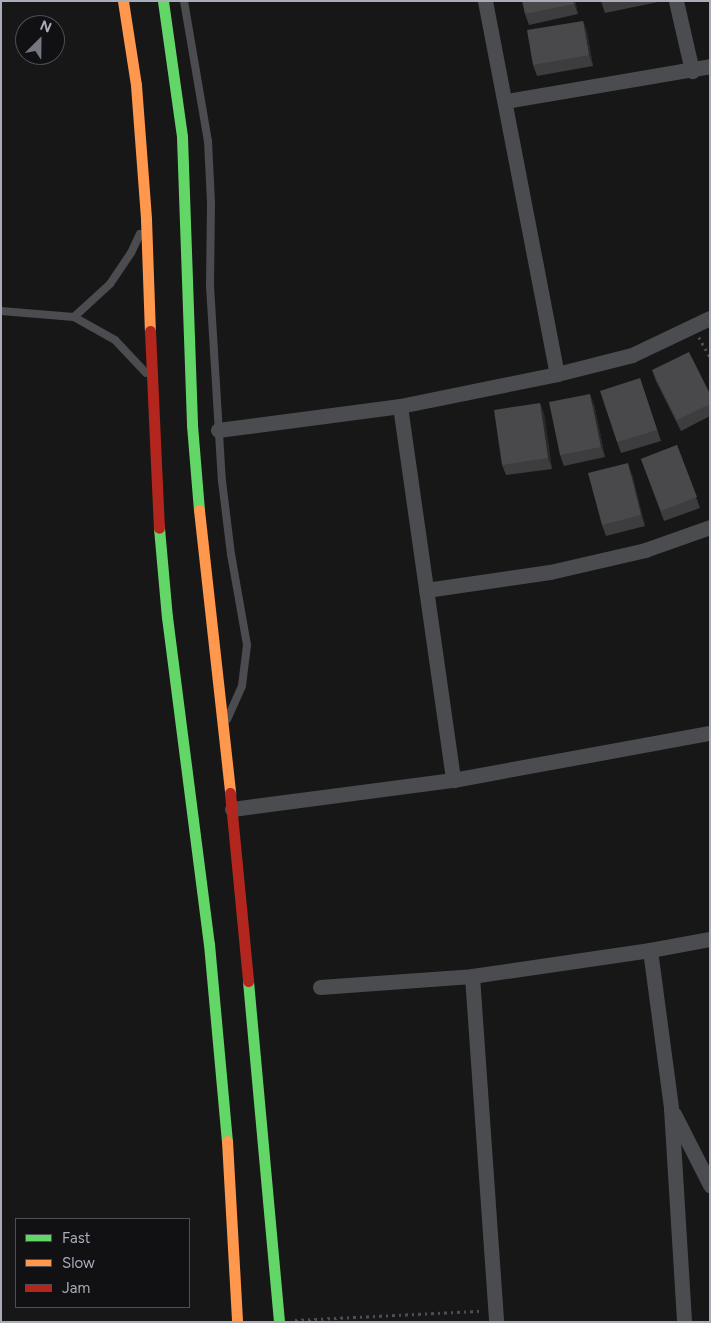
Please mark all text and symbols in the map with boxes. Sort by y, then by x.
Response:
north arrow [15,15,65,65]
text: N [37,17,54,37]
legend [15,1218,190,1308]
text: Fast [62,1229,90,1247]
text: Slow [62,1254,95,1272]
text: Jam [62,1279,90,1297]

